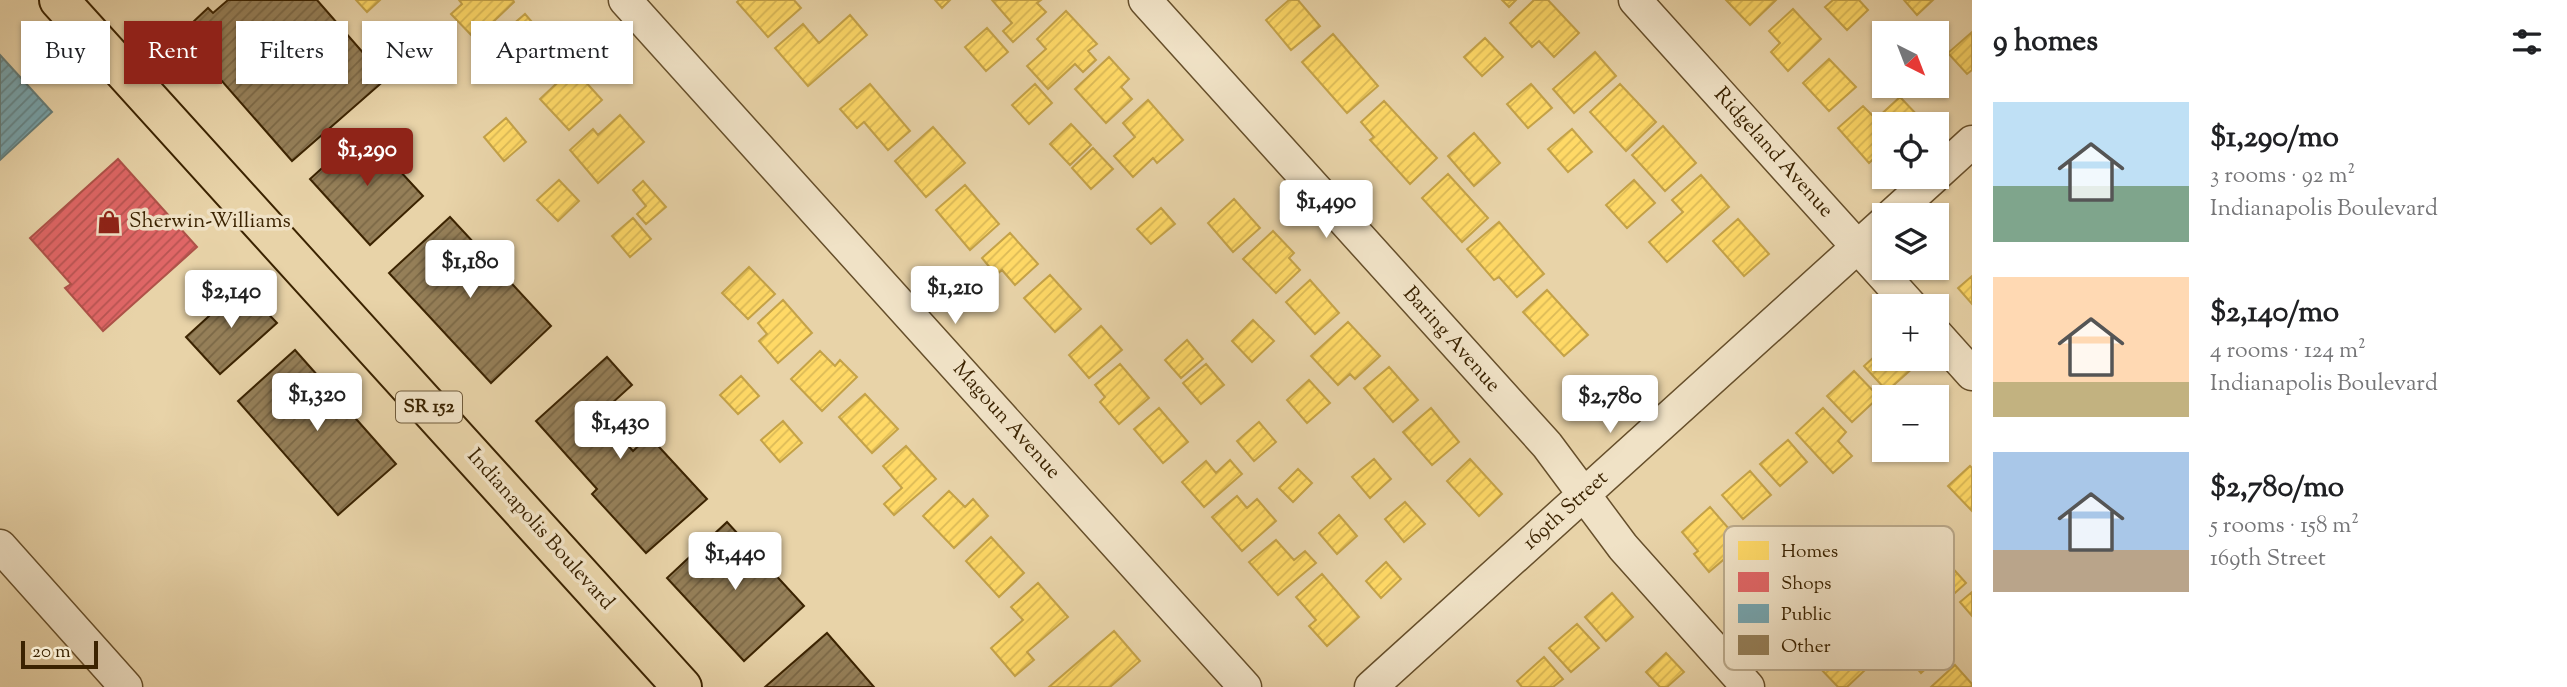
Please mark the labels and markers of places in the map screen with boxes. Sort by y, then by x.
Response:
pin: $1,290 [310,128,424,188]
pin: $1,490 [1269,180,1383,240]
place label: Sherwin-Williams [129,207,291,237]
shop icon: Sherwin-Williams [95,208,123,236]
pin: $1,180 [413,240,527,300]
pin: $1,210 [898,266,1012,326]
pin: $2,140 [174,270,288,330]
pin: $1,320 [260,374,374,433]
pin: $2,780 [1553,376,1667,435]
pin: $1,430 [563,402,677,461]
pin: $1,440 [678,532,792,592]

